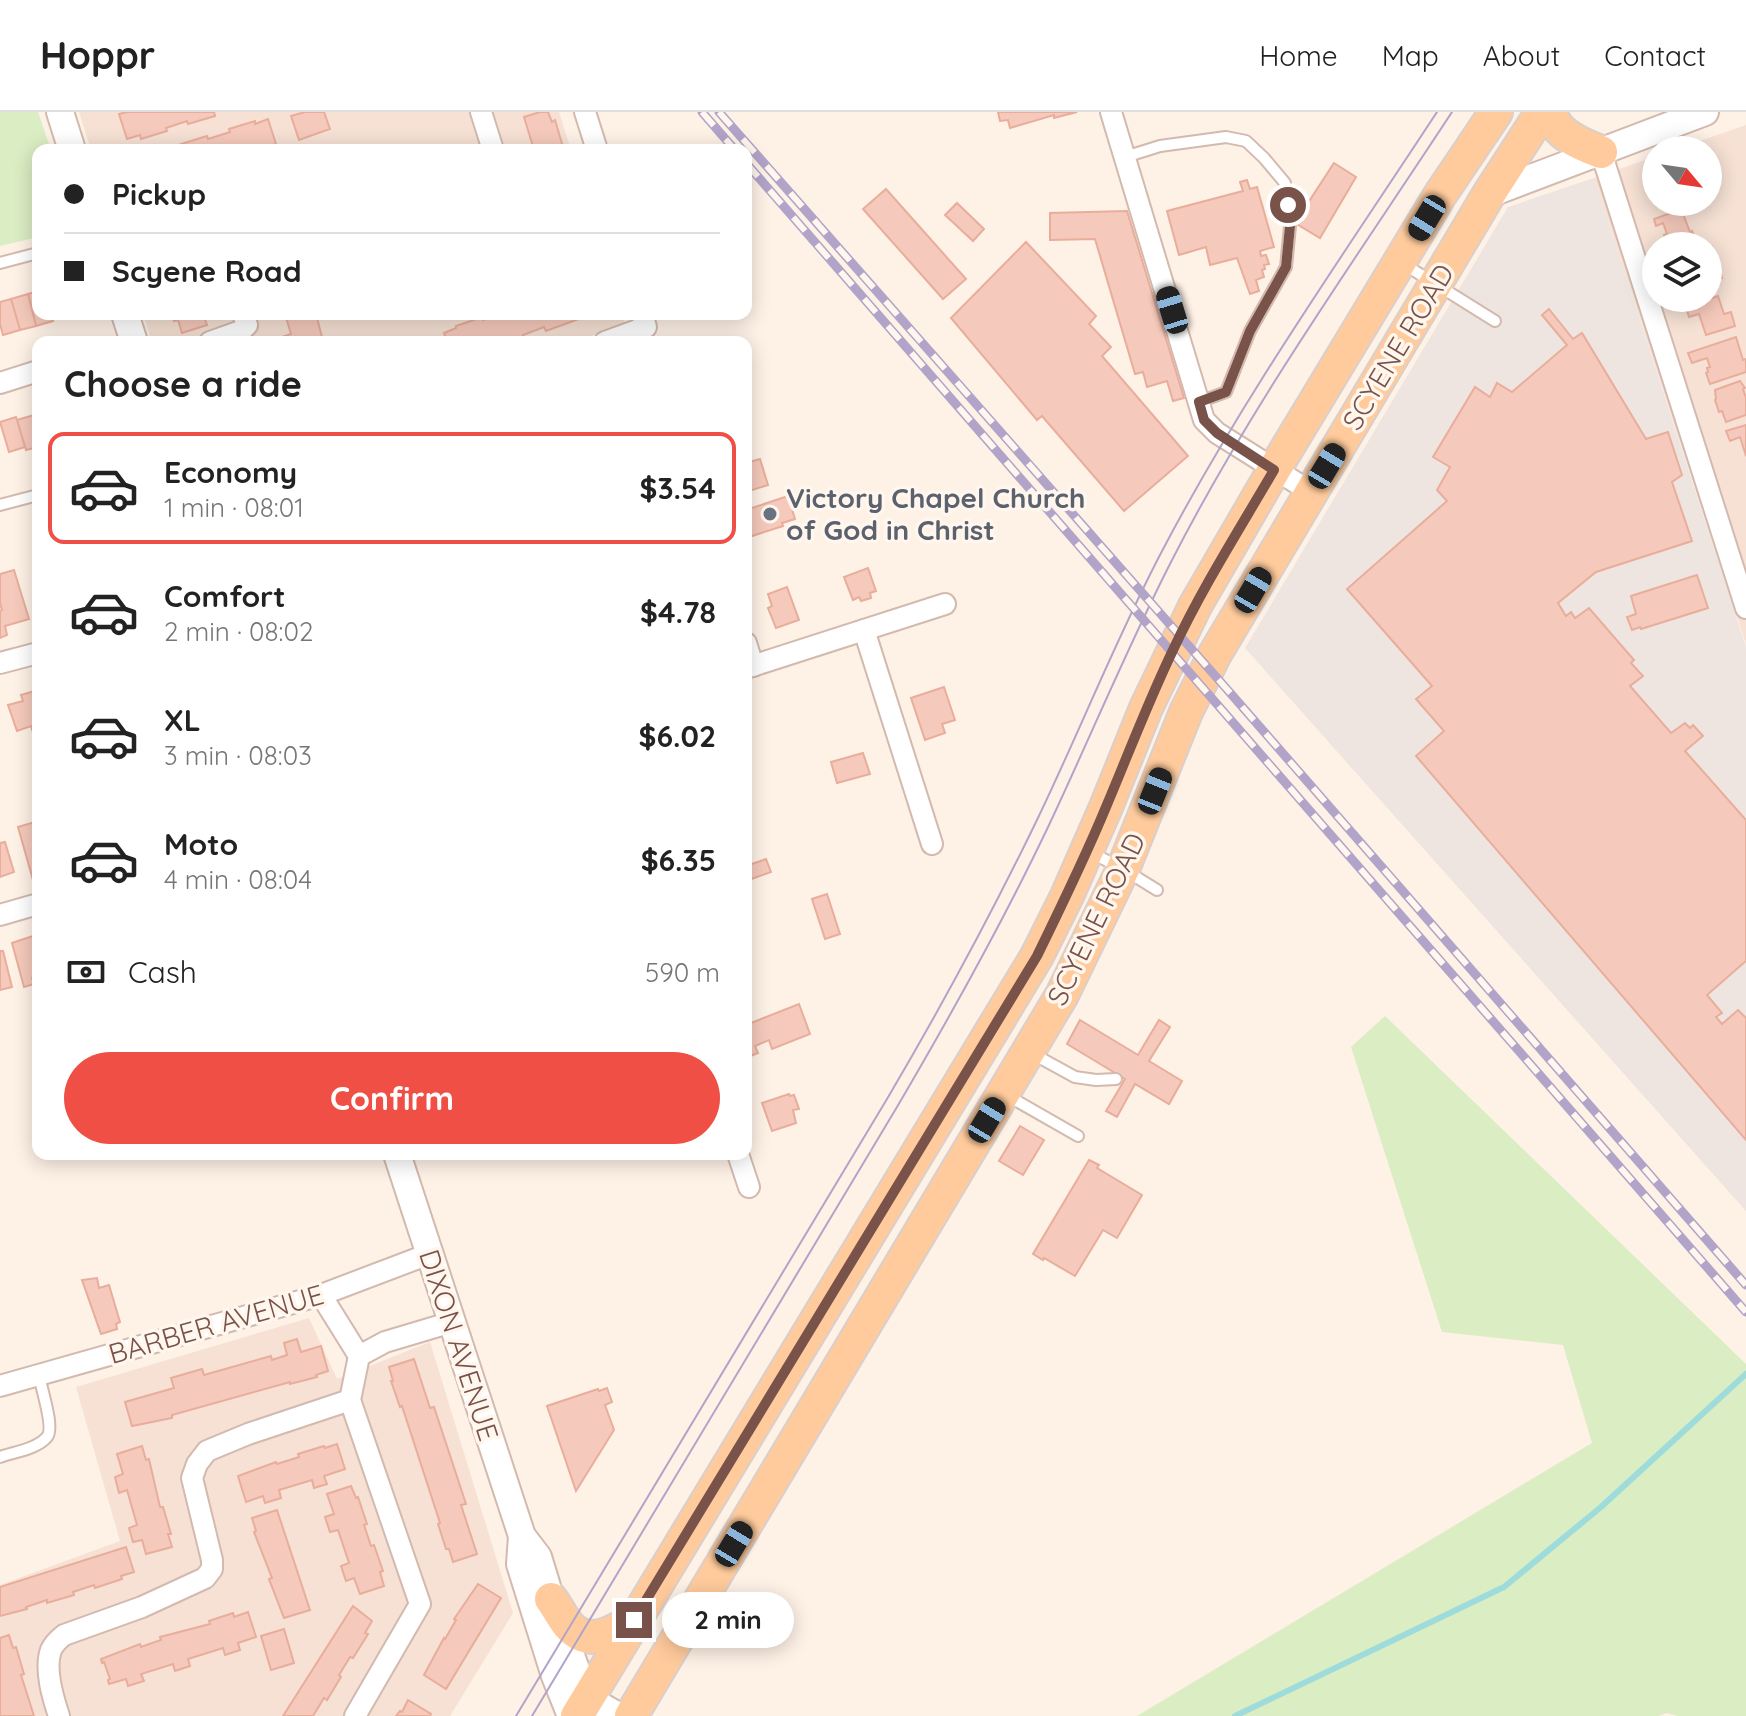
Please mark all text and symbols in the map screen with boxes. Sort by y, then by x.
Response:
text: Hoppr [40,31,155,79]
text: Home [1259,38,1338,73]
text: Map [1382,38,1439,73]
text: About [1483,38,1560,73]
text: Contact [1604,38,1706,73]
north arrow [1642,136,1722,216]
map controls [1642,136,1722,312]
text: Pickup [112,175,206,213]
route start [1270,187,1306,223]
car [1404,191,1450,245]
button: layers [1642,232,1722,312]
text: Scyene Road [112,252,302,290]
street label: SCYENE ROAD [1334,257,1461,436]
car [1154,284,1190,336]
text: Choose a ride [64,361,302,406]
car [1304,439,1350,493]
icon: car [68,452,140,524]
text: Economy [164,453,297,491]
text: $3.54 [640,469,716,507]
place label: Victory Chapel Church of God in Christ [786,480,1085,547]
text: 1 min · 08:01 [164,491,304,524]
marker: Victory Chapel Church of God in Christ [761,505,779,523]
car [1231,563,1275,617]
icon: car [68,576,140,648]
text: Comfort [164,577,285,615]
text: $4.78 [640,593,716,631]
text: 2 min · 08:02 [164,615,313,648]
icon: car [68,700,140,772]
text: XL [164,701,201,739]
text: $6.02 [639,717,716,755]
text: 3 min · 08:03 [164,739,312,772]
car [1135,764,1175,818]
icon: car [68,824,140,896]
text: Moto [164,825,238,863]
street label: SCYENE ROAD [1039,827,1152,1011]
text: $6.35 [641,841,716,879]
text: 4 min · 08:04 [164,863,312,896]
icon: cash [64,950,108,994]
text: Cash [128,953,197,991]
text: 590 m [645,956,720,989]
button: Confirm [64,1052,720,1144]
car [964,1093,1010,1147]
street label: DIXON AVENUE [412,1245,507,1445]
street label: BARBER AVENUE [104,1276,327,1371]
car [711,1517,757,1571]
callout: 2 min [662,1592,794,1648]
route end [616,1602,652,1638]
text: 2 min [694,1603,762,1636]

